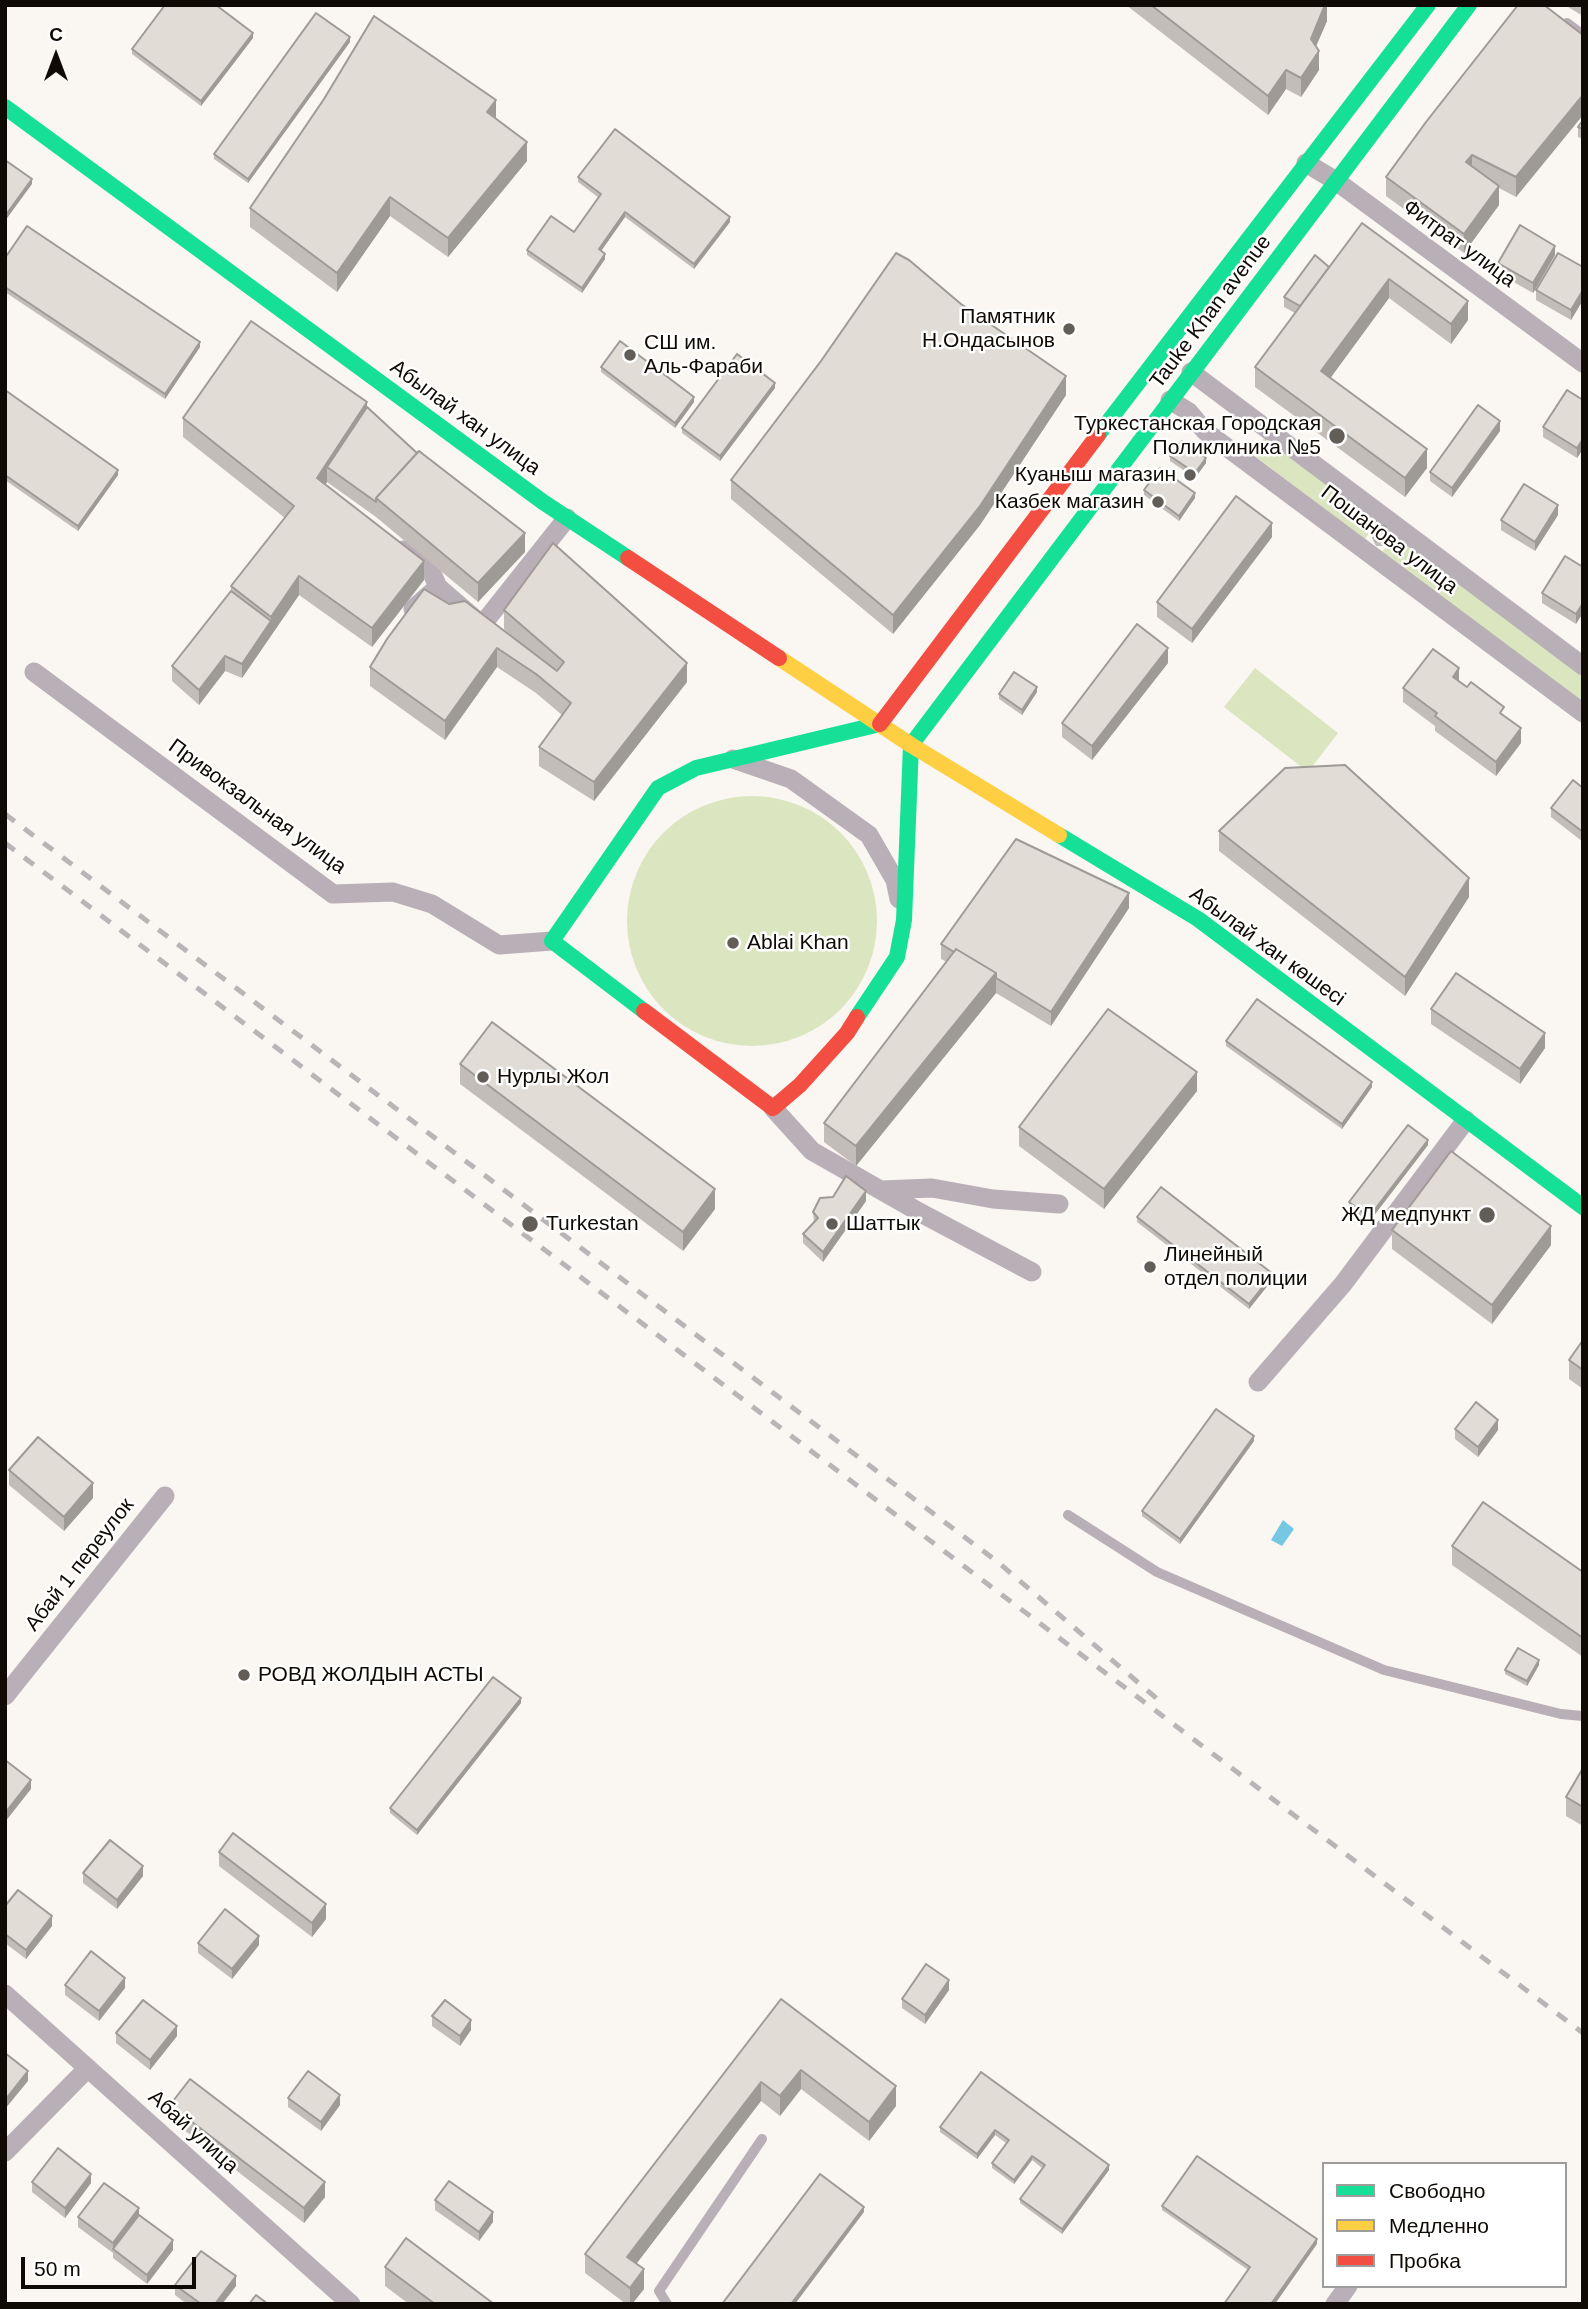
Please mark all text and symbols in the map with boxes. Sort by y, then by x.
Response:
north arrow [21,21,91,91]
text: С [49,24,63,45]
street label: Фитрат улица [1398,195,1520,293]
street label: Tauke Khan avenue [1145,230,1277,394]
place label: Памятник Н.Ондасынов [922,304,1055,354]
marker: Памятник Н.Ондасынов [1061,321,1077,337]
place label: СШ им. Аль-Фараби [644,330,763,380]
marker: СШ им. Аль-Фараби [622,347,638,363]
street label: Абылай хан улица [385,355,545,481]
place label: Туркестанская Городская Поликлиника №5 [1074,411,1321,461]
marker: Туркестанская Городская Поликлиника №5 [1327,426,1347,446]
place label: Куаныш магазин [1015,462,1176,488]
marker: Куаныш магазин [1182,467,1198,483]
street label: Пошанова улица [1316,480,1462,600]
place label: Казбек магазин [995,489,1144,515]
marker: Казбек магазин [1150,494,1166,510]
street label: Привокзальная улица [163,734,351,880]
street label: Абылай хан көшесі [1184,882,1350,1012]
place label: Ablai Khan [747,930,849,956]
marker: Ablai Khan [725,935,741,951]
place label: Нурлы Жол [497,1064,609,1090]
marker: Нурлы Жол [475,1069,491,1085]
place label: ЖД медпункт [1341,1202,1471,1228]
marker: ЖД медпункт [1477,1205,1497,1225]
place label: Turkestan [546,1211,639,1237]
place label: Шаттык [846,1211,920,1237]
marker: Turkestan [520,1214,540,1234]
marker: Шаттык [824,1216,840,1232]
place label: Линейный отдел полиции [1164,1242,1308,1292]
marker: Линейный отдел полиции [1142,1259,1158,1275]
street label: Абай 1 переулок [20,1493,140,1637]
place label: РОВД ЖОЛДЫН АСТЫ [258,1662,484,1688]
marker: РОВД ЖОЛДЫН АСТЫ [236,1667,252,1683]
street label: Абай улица [143,2085,243,2179]
legend [1322,2162,1567,2288]
text: Свободно [1389,2179,1486,2202]
text: Медленно [1389,2214,1489,2237]
scale bar [24,2242,200,2286]
text: Пробка [1389,2249,1461,2272]
text: 50 m [34,2257,81,2280]

